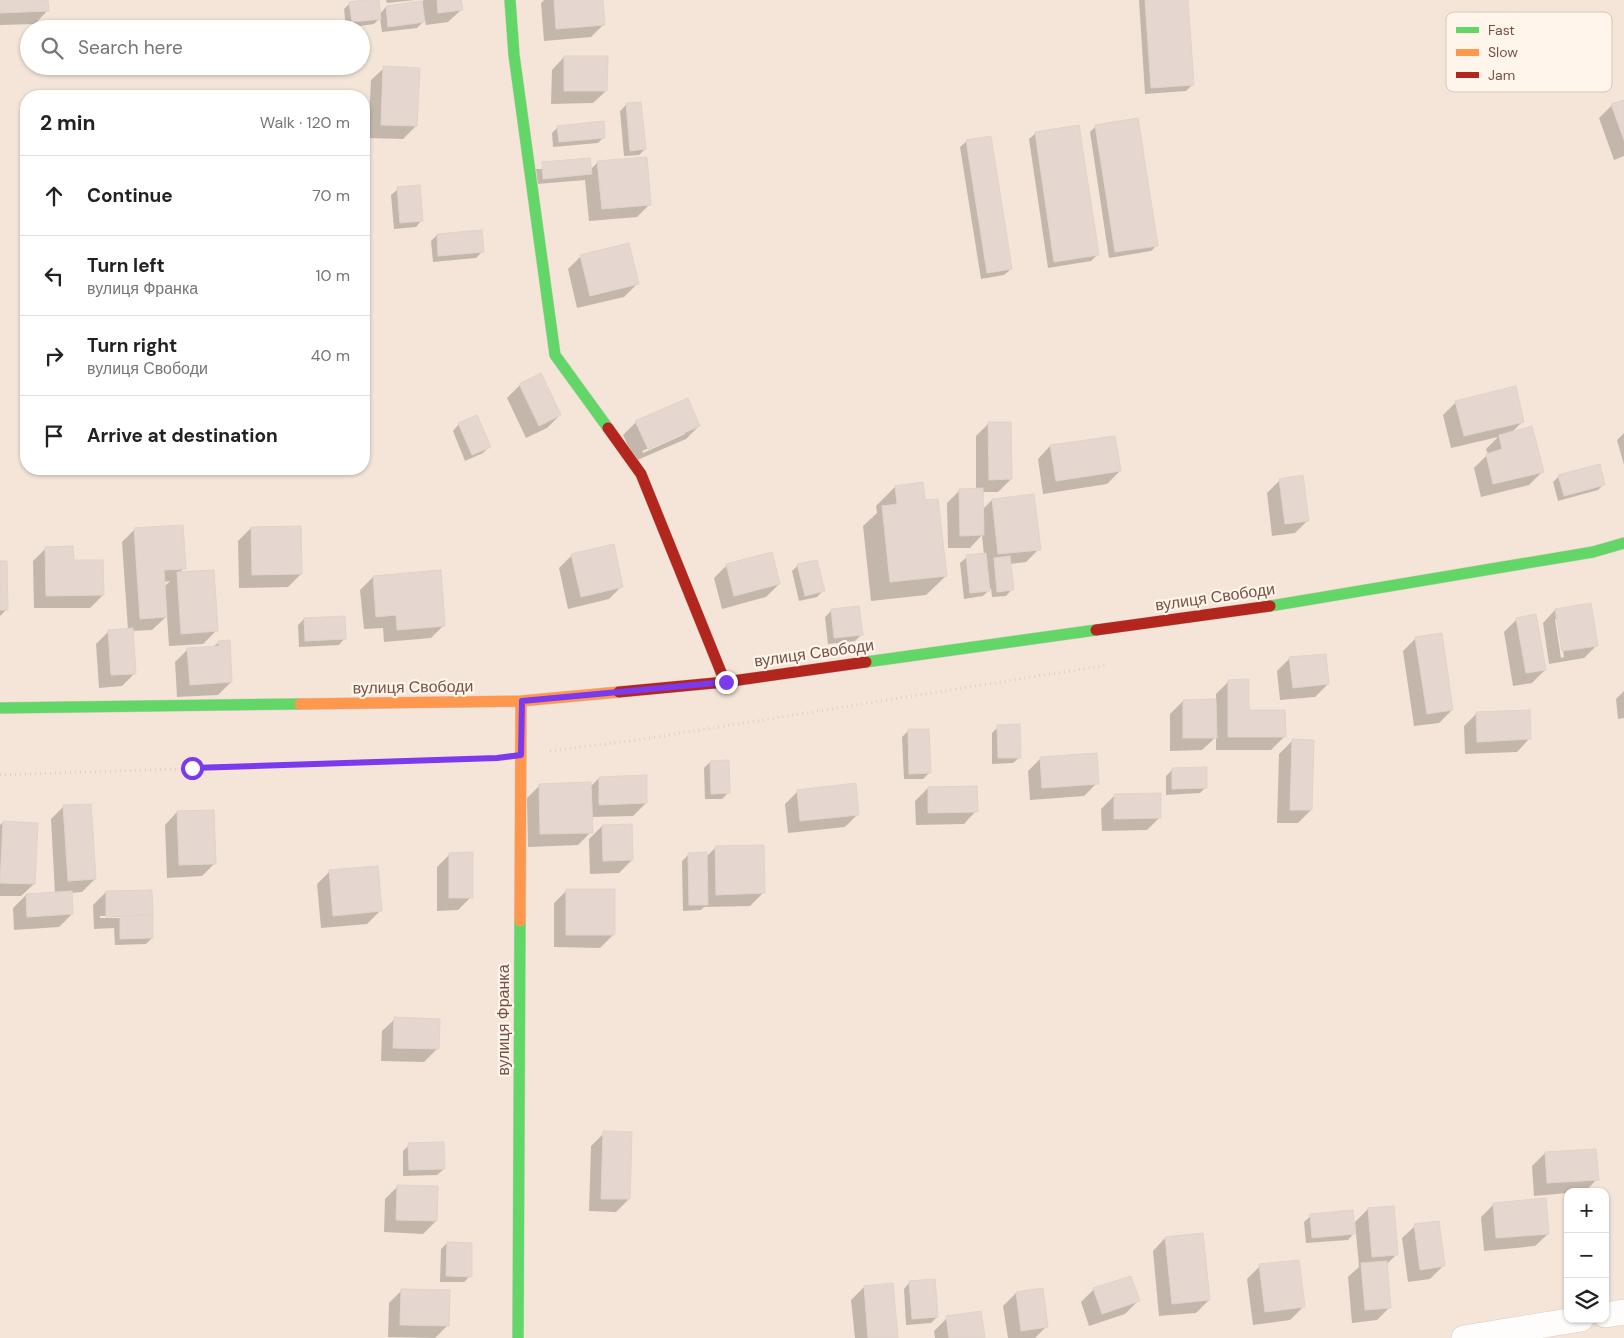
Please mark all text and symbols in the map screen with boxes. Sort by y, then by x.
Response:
legend [1446,12,1612,92]
search box [20,20,370,75]
text: Fast [1488,21,1515,39]
icon: search [38,34,66,62]
text: Search here [78,35,183,60]
text: Slow [1488,43,1518,61]
text: Jam [1488,66,1515,84]
text: 2 min [40,109,96,137]
text: Walk · 120 m [260,112,350,133]
icon: ahead [40,182,68,210]
text: Continue [87,183,173,208]
text: 70 m [312,185,350,206]
text: Turn left [87,253,165,278]
icon: left [40,262,68,290]
text: 10 m [316,265,350,286]
text: вулиця Франка [87,278,198,299]
text: Turn right [87,333,177,358]
icon: right [40,342,68,370]
text: 40 m [311,345,350,366]
text: вулиця Свободи [87,358,208,379]
icon: arrive [40,422,68,450]
text: Arrive at destination [87,423,278,448]
street label: вулиця Свободи [1154,578,1276,616]
street label: вулиця Свободи [753,634,875,672]
route end [715,671,738,694]
street label: вулиця Свободи [352,675,474,699]
route start [181,757,204,780]
street label: вулиця Франка [493,964,514,1076]
map controls [1564,1188,1609,1323]
button: + [1564,1188,1609,1233]
button: − [1564,1233,1609,1278]
button: layers [1564,1278,1609,1323]

